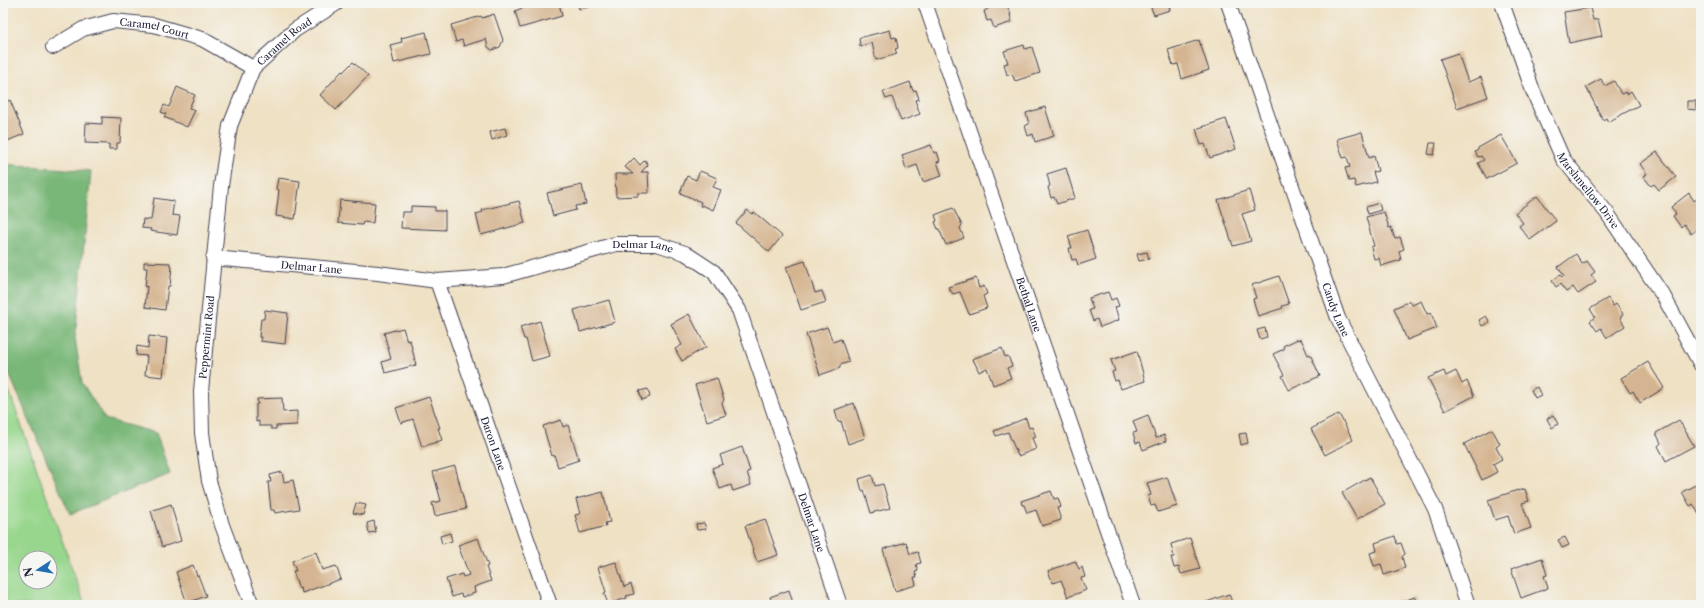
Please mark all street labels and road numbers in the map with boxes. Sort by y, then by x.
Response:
street label: Caramel Court [119,15,191,41]
street label: Caramel Road [254,15,314,68]
street label: Marshmellow Drive [1554,151,1622,231]
street label: Delmar Lane [612,238,676,256]
street label: Delmar Lane [280,258,343,276]
street label: Bethal Lane [1014,275,1045,334]
street label: Candy Lane [1320,281,1353,339]
street label: Peppermint Road [196,295,217,379]
street label: Daron Lane [478,415,509,472]
street label: Delmar Lane [796,491,828,554]

